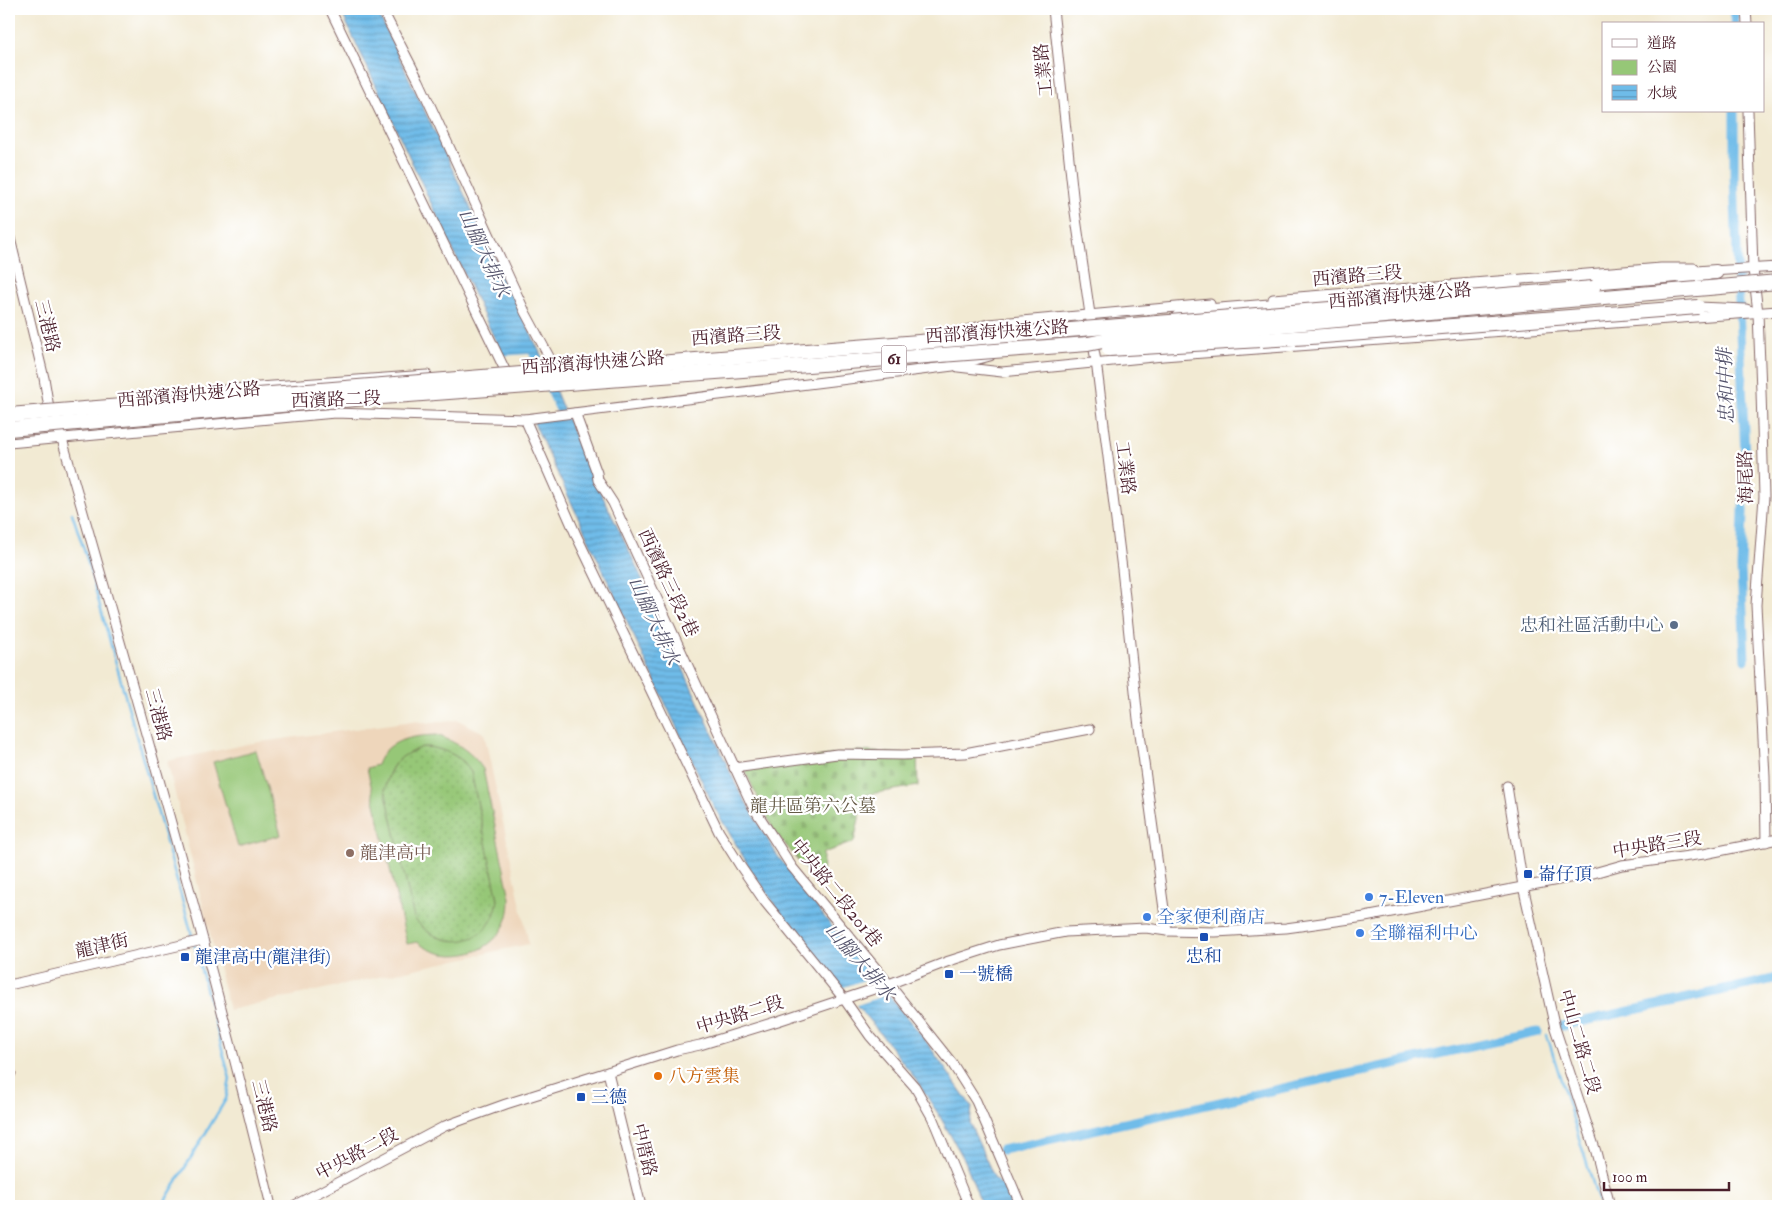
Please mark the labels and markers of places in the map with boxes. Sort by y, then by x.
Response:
place label: 忠和社區活動中心 [1520,614,1664,637]
marker: 忠和社區活動中心 [1668,619,1680,631]
place label: 龍津高中 [360,842,432,865]
marker: 龍津高中 [344,847,356,859]
place label: 崙仔頂 [1538,863,1592,886]
marker: 崙仔頂 [1522,868,1534,880]
place label: 7-Eleven [1379,886,1444,909]
marker: 7-Eleven [1363,891,1375,903]
place label: 全家便利商店 [1157,906,1265,929]
marker: 全家便利商店 [1141,911,1153,923]
place label: 全聯福利中心 [1370,922,1478,945]
marker: 全聯福利中心 [1354,927,1366,939]
marker: 忠和 [1198,931,1210,943]
place label: 忠和 [1186,945,1222,968]
place label: 龍津高中(龍津街) [195,946,331,969]
marker: 龍津高中(龍津街) [179,951,191,963]
place label: 一號橋 [959,963,1013,986]
marker: 一號橋 [943,968,955,980]
place label: 八方雲集 [668,1065,740,1088]
marker: 八方雲集 [652,1070,664,1082]
place label: 三德 [591,1086,627,1109]
marker: 三德 [575,1091,587,1103]

